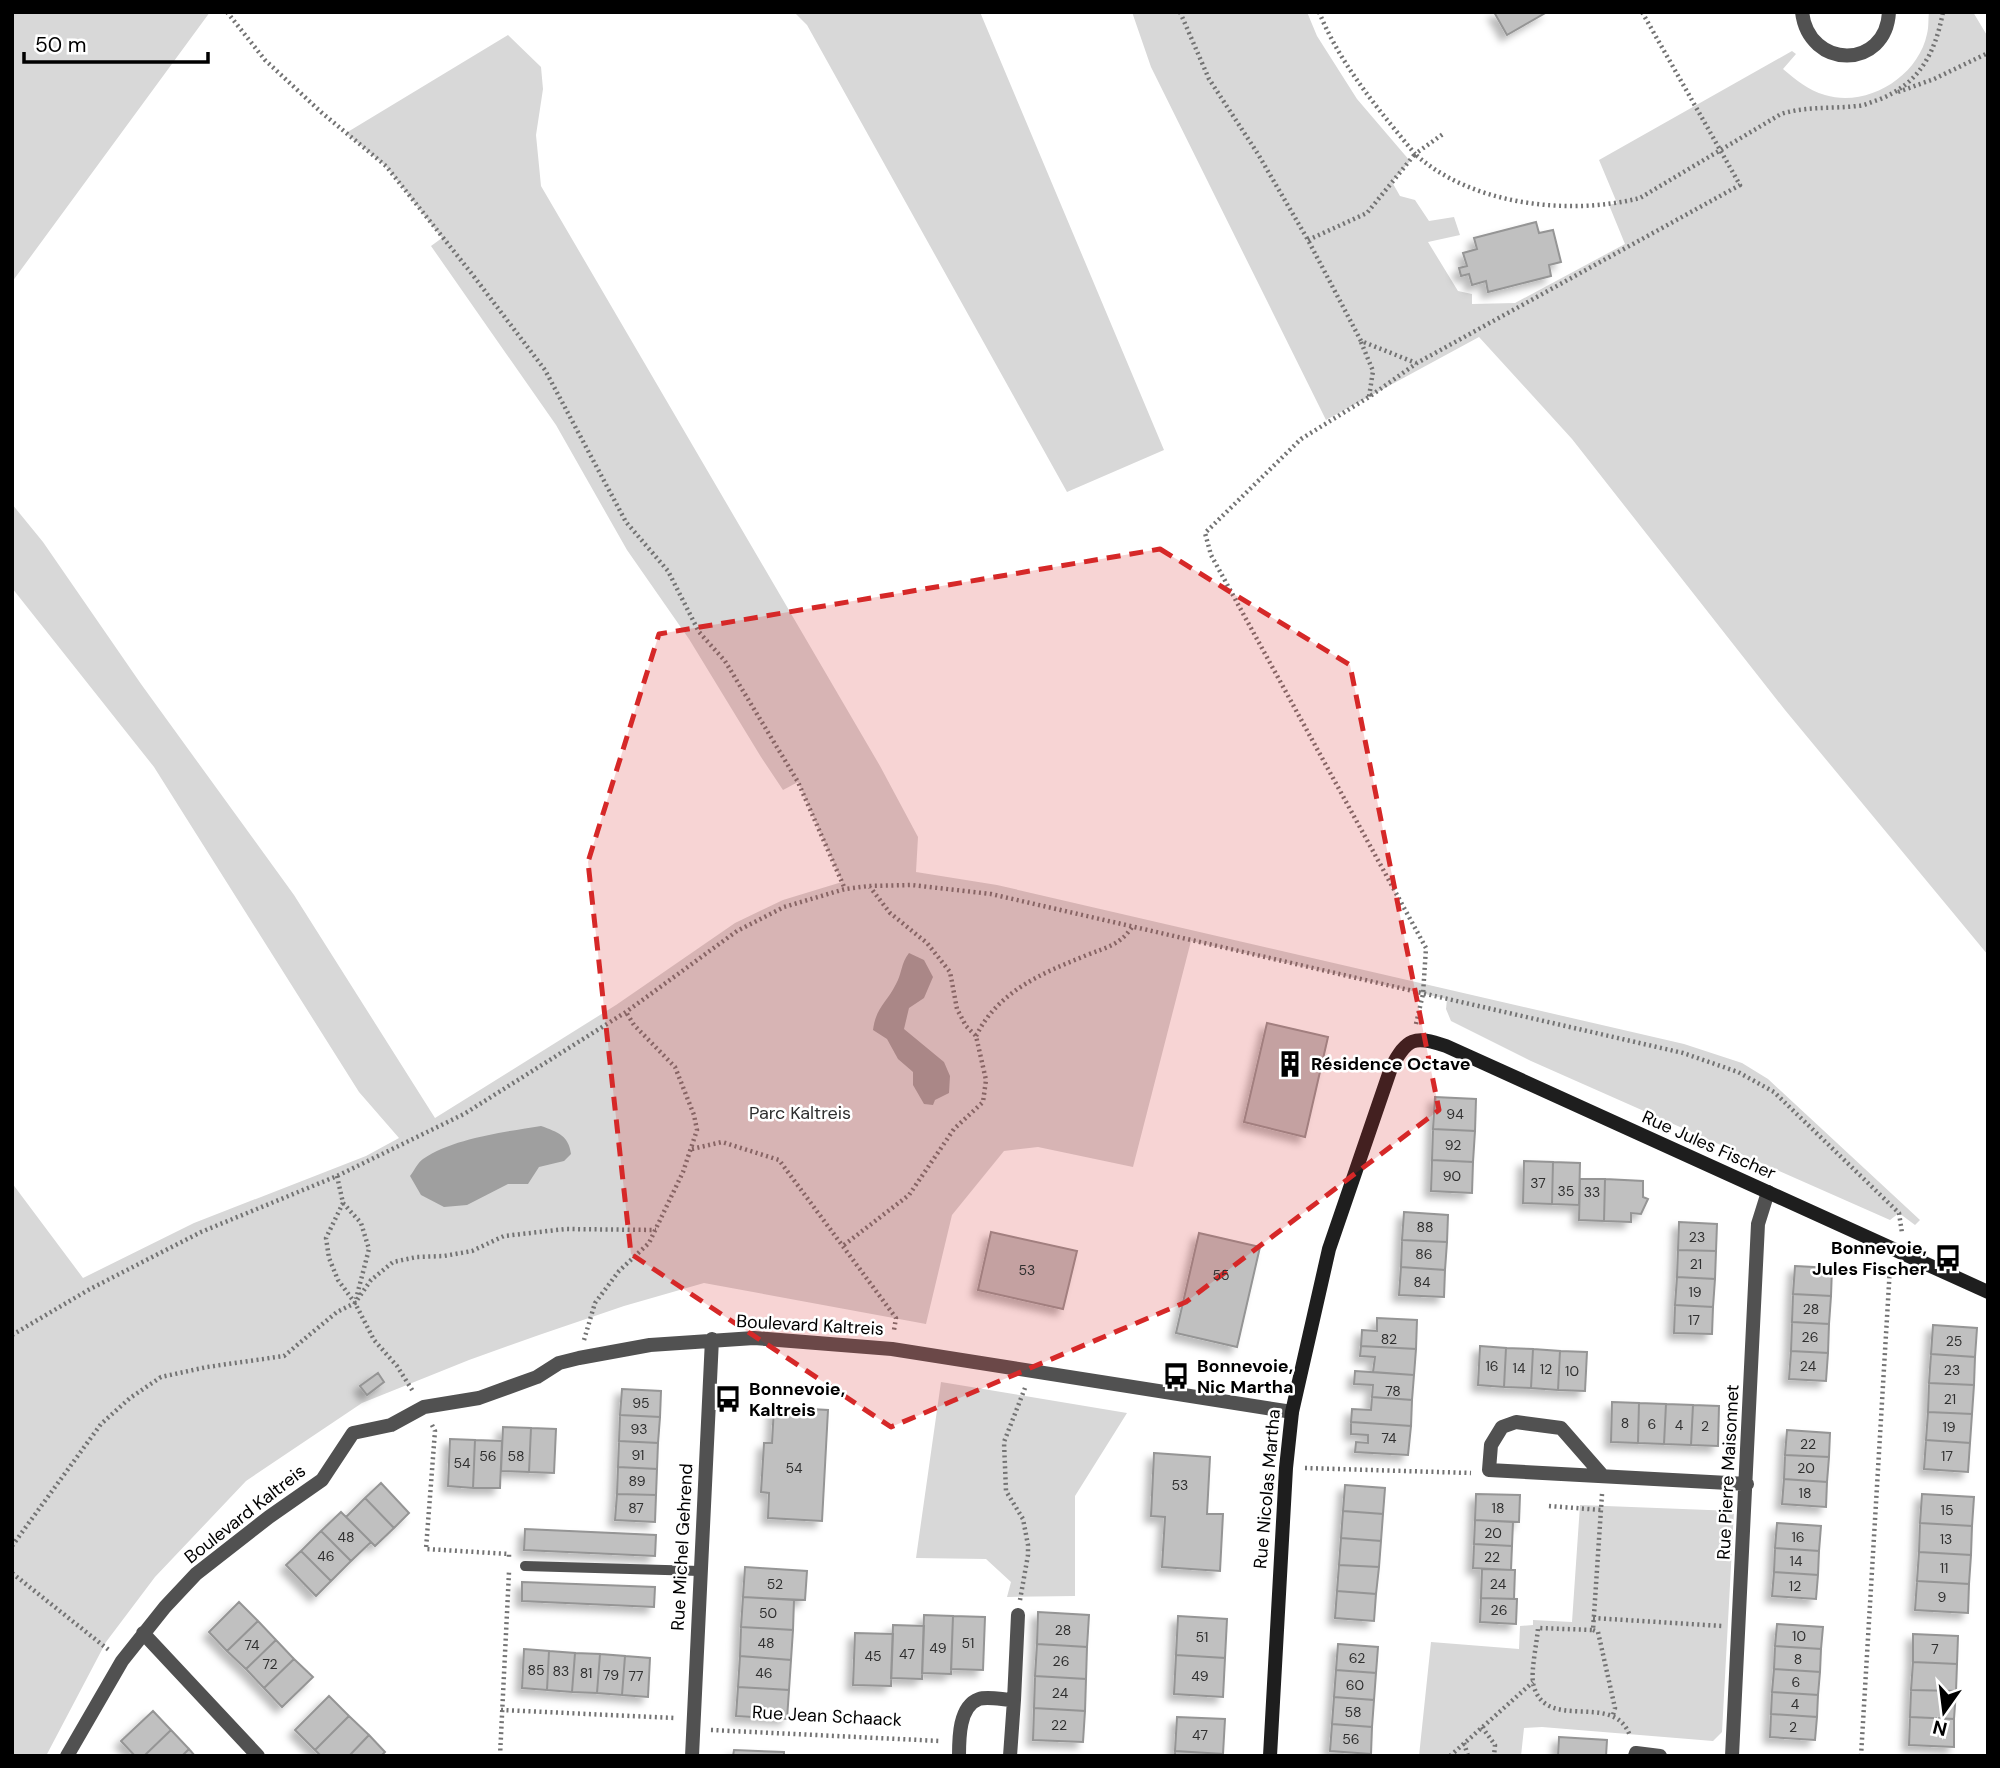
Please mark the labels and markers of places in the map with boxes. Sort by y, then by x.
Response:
building icon: Résidence Octave [1275,1049,1305,1079]
place label: Résidence Octave [1311,1052,1471,1076]
place label: Bonnevoie, Jules Fischer [1812,1236,1927,1281]
bus stop icon: Bonnevoie, Jules Fischer [1933,1243,1963,1273]
place label: Bonnevoie, Nic Martha [1197,1354,1294,1399]
bus stop icon: Bonnevoie, Nic Martha [1161,1361,1191,1391]
place label: Bonnevoie, Kaltreis [749,1377,845,1422]
bus stop icon: Bonnevoie, Kaltreis [713,1384,743,1414]

